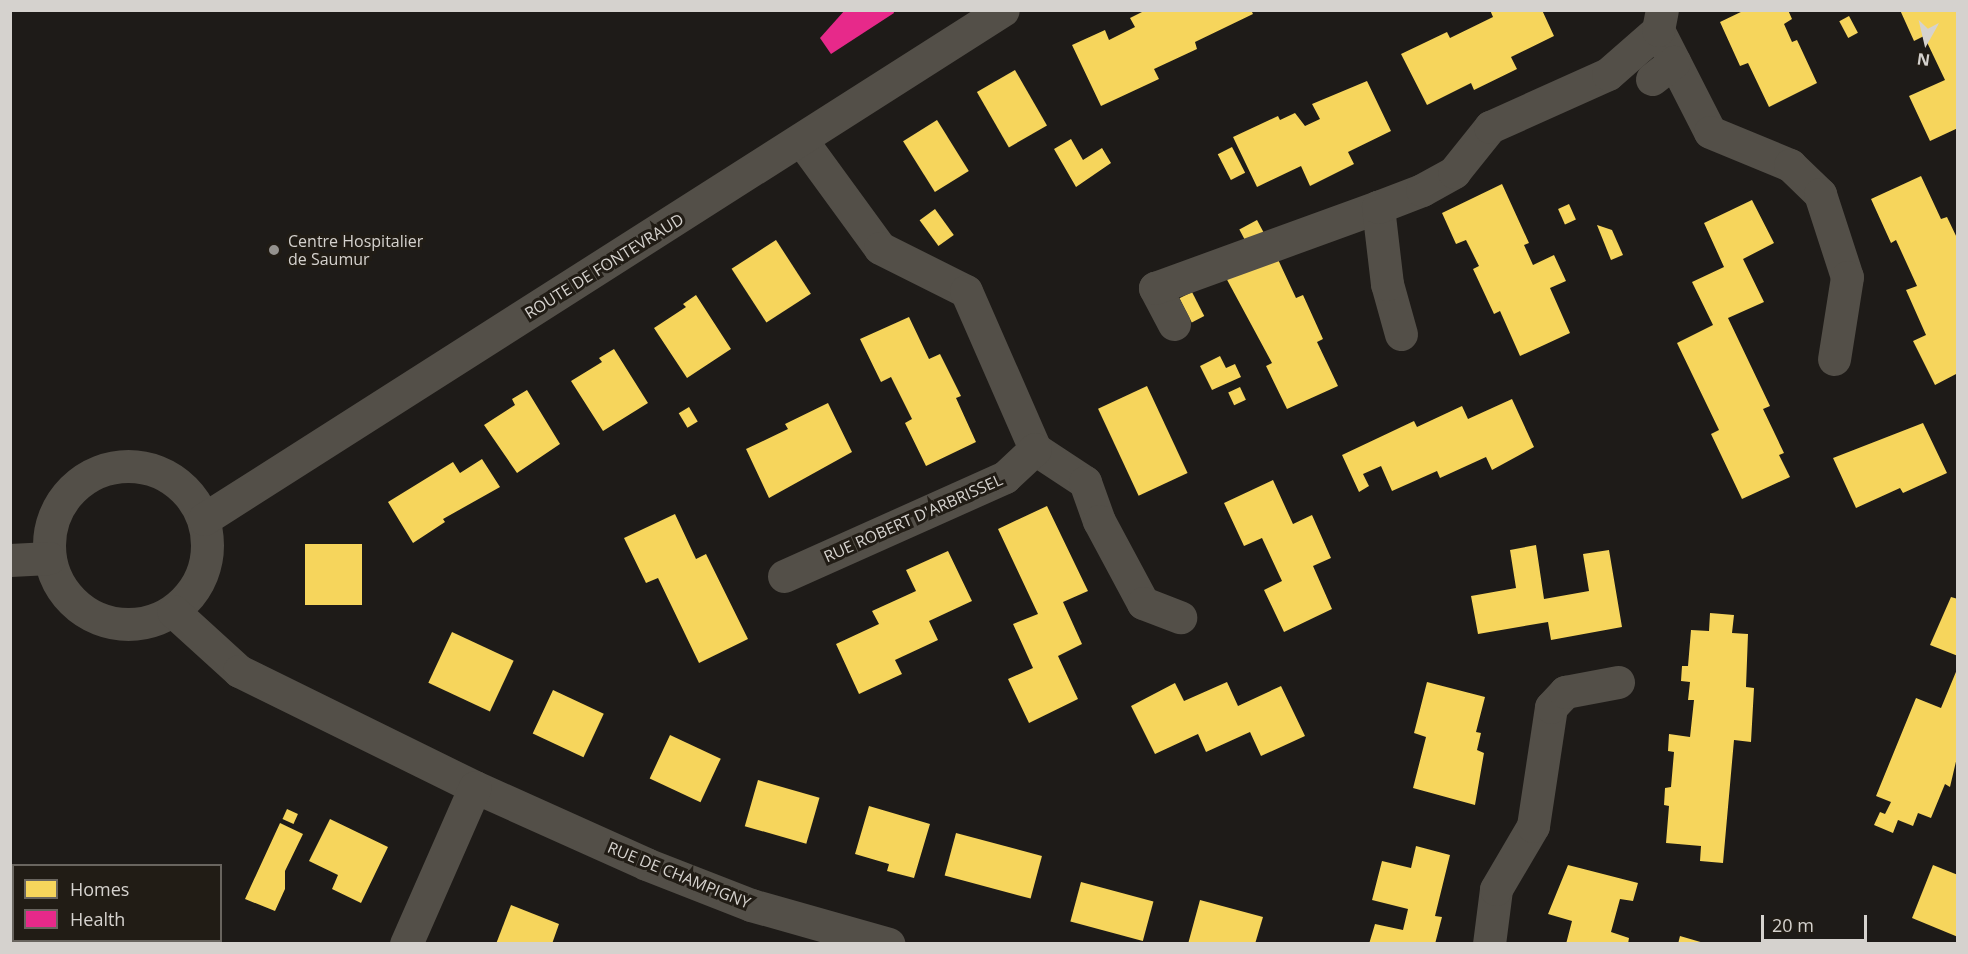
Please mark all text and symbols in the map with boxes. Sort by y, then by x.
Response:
north arrow [1896,12,1956,72]
text: N [1916,48,1931,72]
street label: ROUTE DE FONTEVRAUD [521,209,687,323]
place label: Centre Hospitalier de Saumur [288,231,423,269]
marker: Centre Hospitalier de Saumur [265,241,283,259]
street label: RUE ROBERT D'ARBRISSEL [821,470,1005,566]
street label: RUE DE CHAMPIGNY [605,838,753,912]
legend [12,864,222,942]
text: Homes [70,877,129,901]
scale bar [1764,903,1870,941]
text: Health [70,907,125,931]
text: 20 m [1772,913,1814,937]

